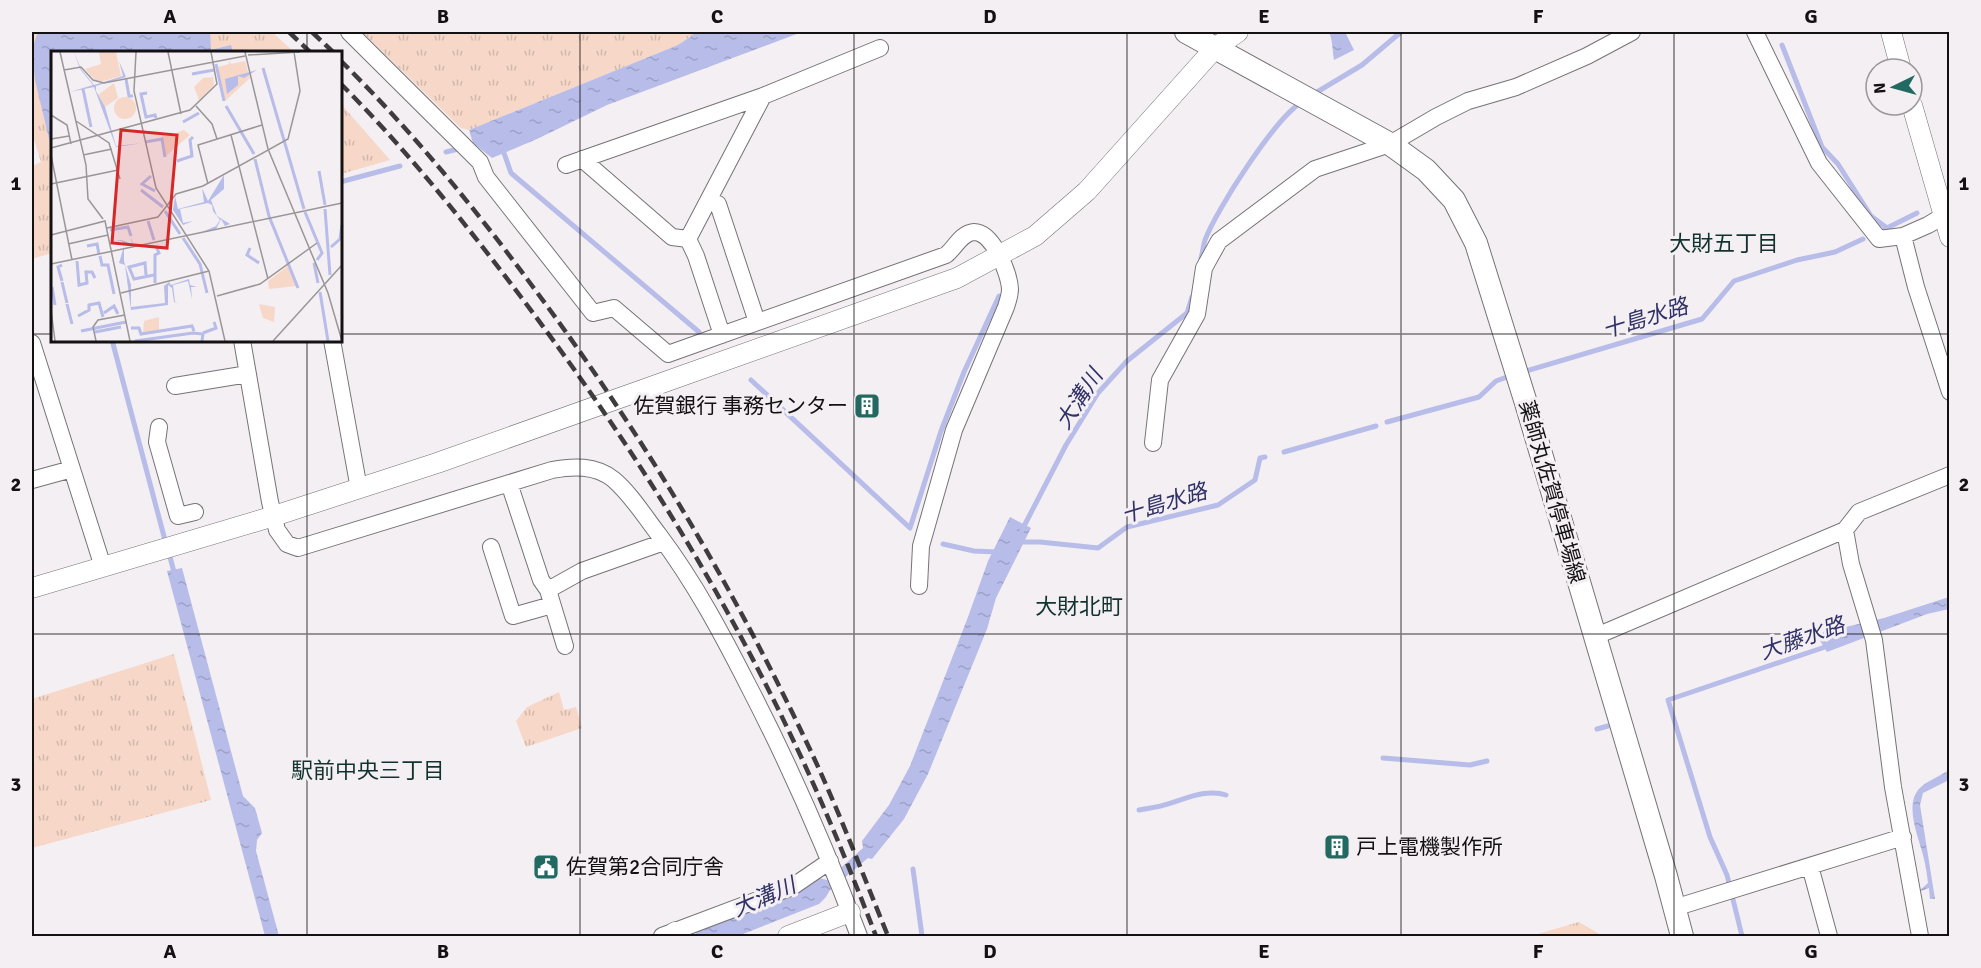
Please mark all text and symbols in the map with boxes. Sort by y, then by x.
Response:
text: A [164,4,177,29]
text: B [437,4,449,29]
text: C [711,4,723,29]
text: D [983,4,997,29]
text: E [1258,4,1270,29]
text: F [1533,4,1544,29]
text: G [1804,4,1818,29]
inset map [51,51,342,342]
north arrow [1864,57,1924,117]
text: N [1870,82,1891,95]
text: 1 [11,171,22,196]
text: 1 [1959,171,1970,196]
district label: 大財五丁目 [1669,230,1779,257]
water label: 十島水路 [1599,292,1693,344]
water label: 大溝川 [1050,362,1109,434]
building icon: 佐賀銀行 事務センター [852,391,882,421]
place label: 佐賀銀行 事務センター [633,393,848,419]
street label: 薬師丸佐賀停車場線 [1513,398,1591,586]
text: 2 [11,472,21,497]
text: 2 [1959,472,1969,497]
water label: 十島水路 [1118,477,1212,529]
district label: 大財北町 [1035,593,1123,620]
water label: 大藤水路 [1756,610,1850,665]
district label: 駅前中央三丁目 [291,757,445,784]
text: 3 [11,772,21,797]
text: 3 [1959,772,1969,797]
building icon: 戸上電機製作所 [1322,832,1352,862]
place label: 戸上電機製作所 [1356,834,1503,860]
public building icon: 佐賀第2合同庁舎 [531,852,561,882]
place label: 佐賀第2合同庁舎 [566,854,724,880]
water label: 大溝川 [728,871,801,922]
text: A [164,939,177,964]
text: B [437,939,449,964]
text: C [711,939,723,964]
text: D [983,939,997,964]
text: E [1258,939,1270,964]
text: F [1533,939,1544,964]
text: G [1804,939,1818,964]

